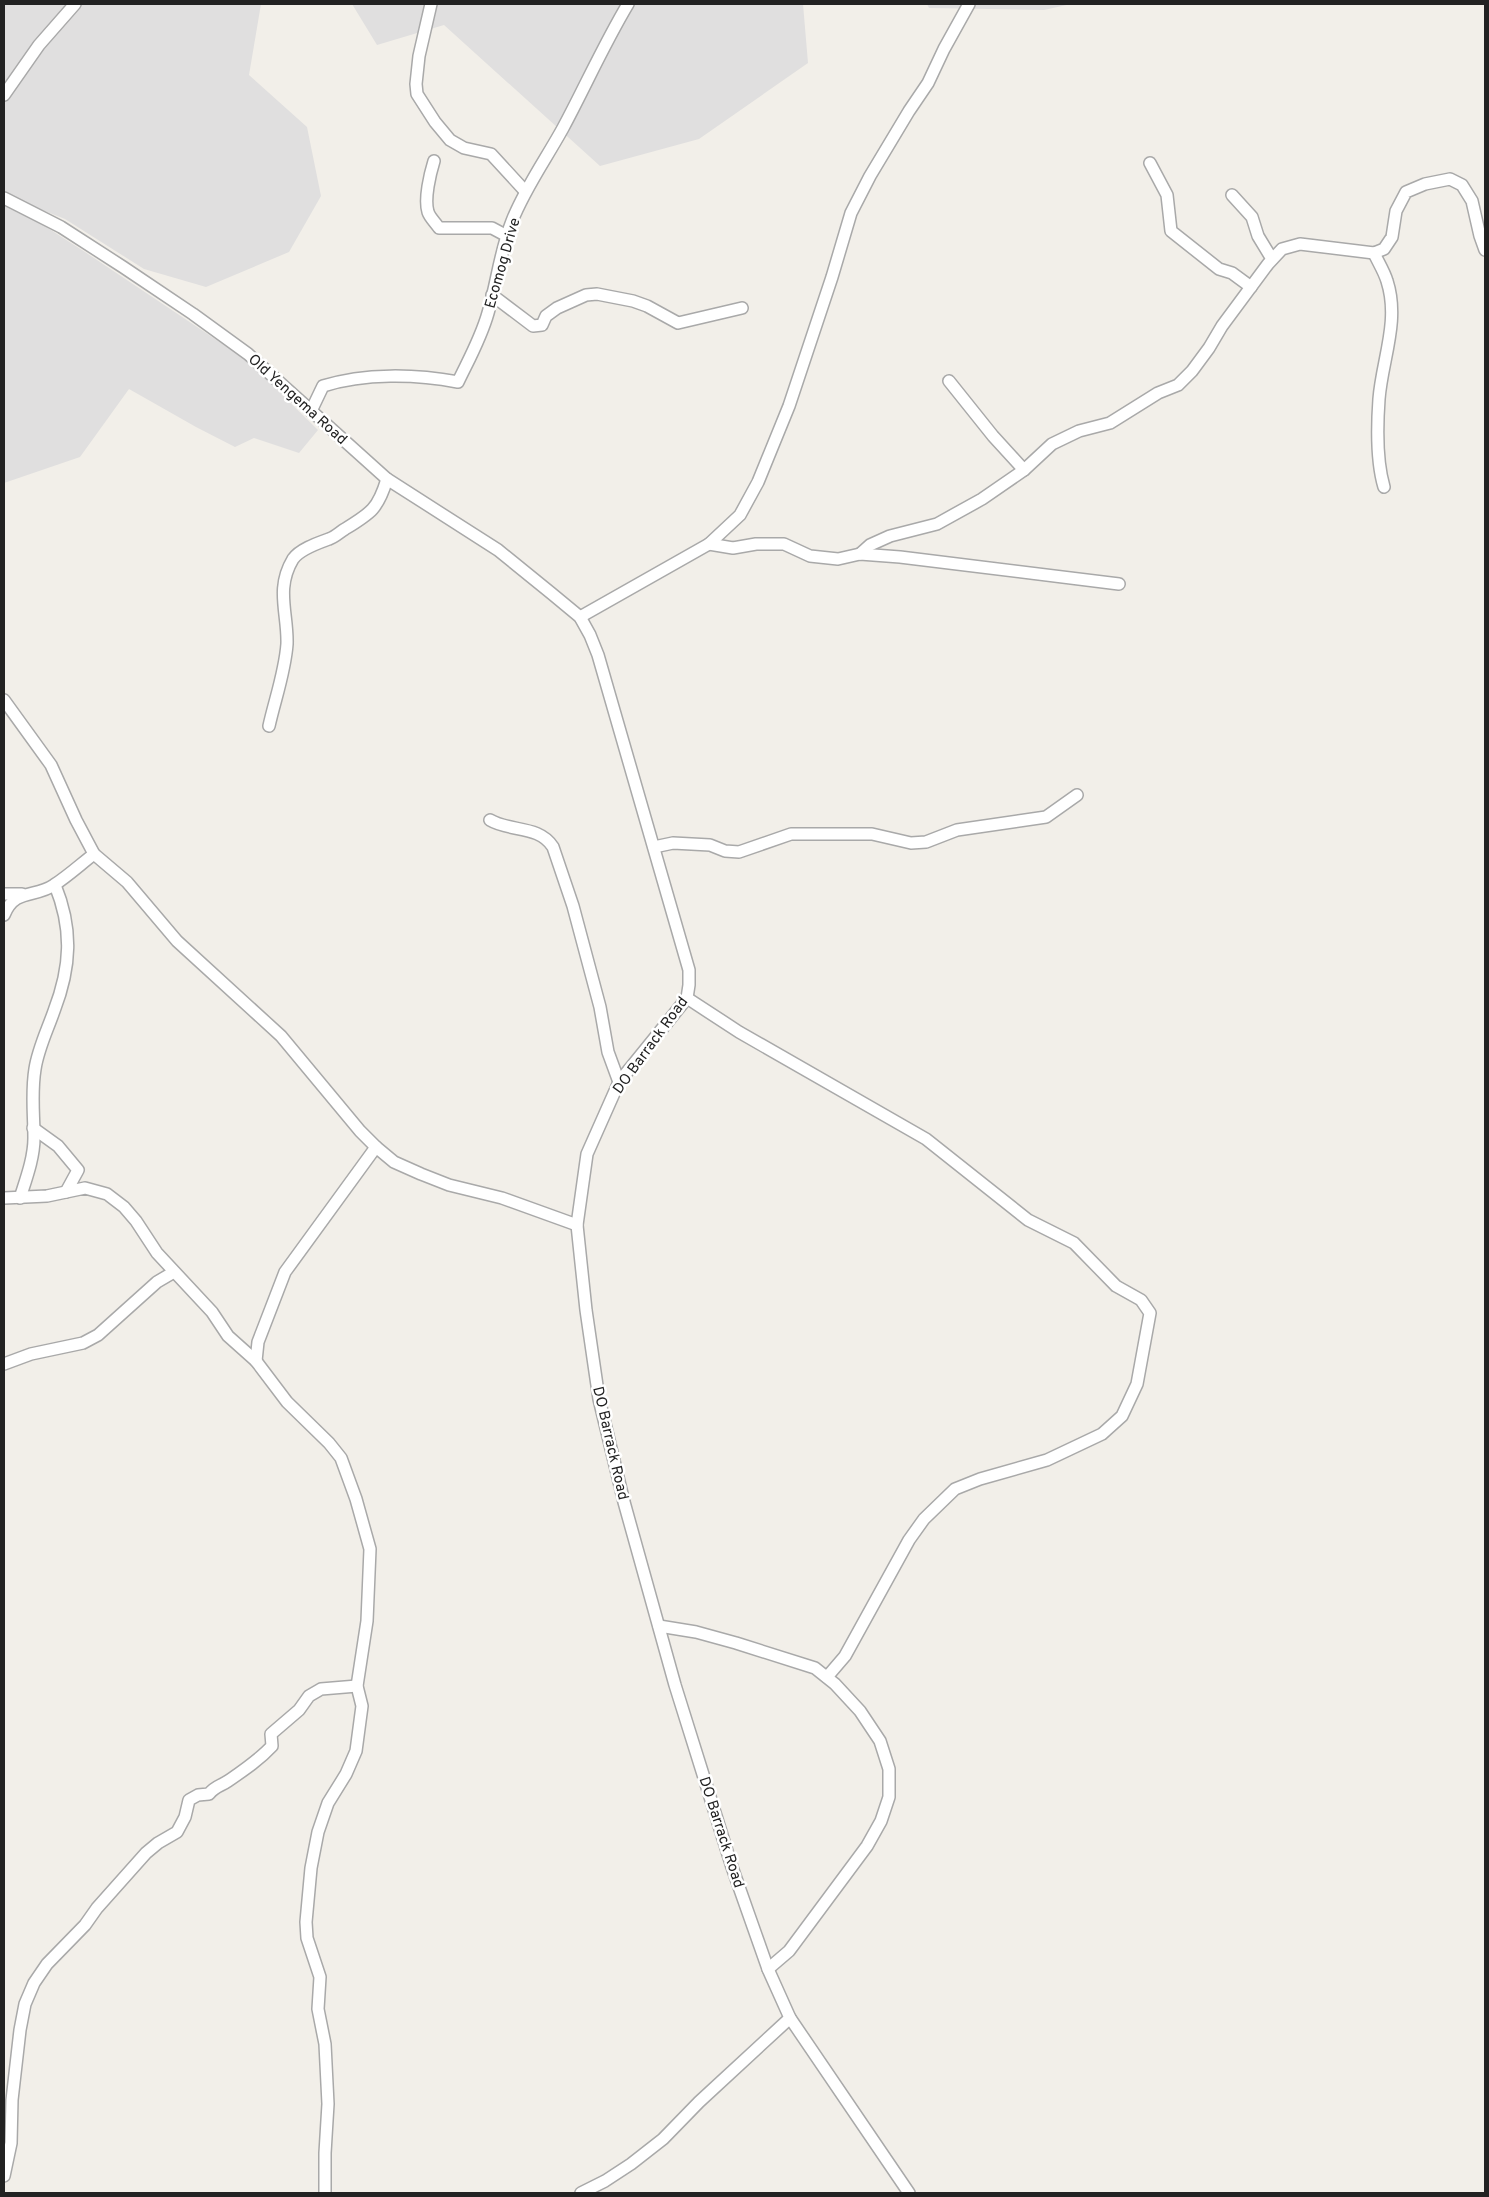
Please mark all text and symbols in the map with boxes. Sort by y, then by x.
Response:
street label: Ecomog Drive [481,216,525,311]
street label: Old Yengema Road [244,351,350,450]
street label: DO Barrack Road [609,993,693,1098]
street label: DO Barrack Road [587,1385,632,1502]
street label: DO Barrack Road [694,1774,748,1891]

